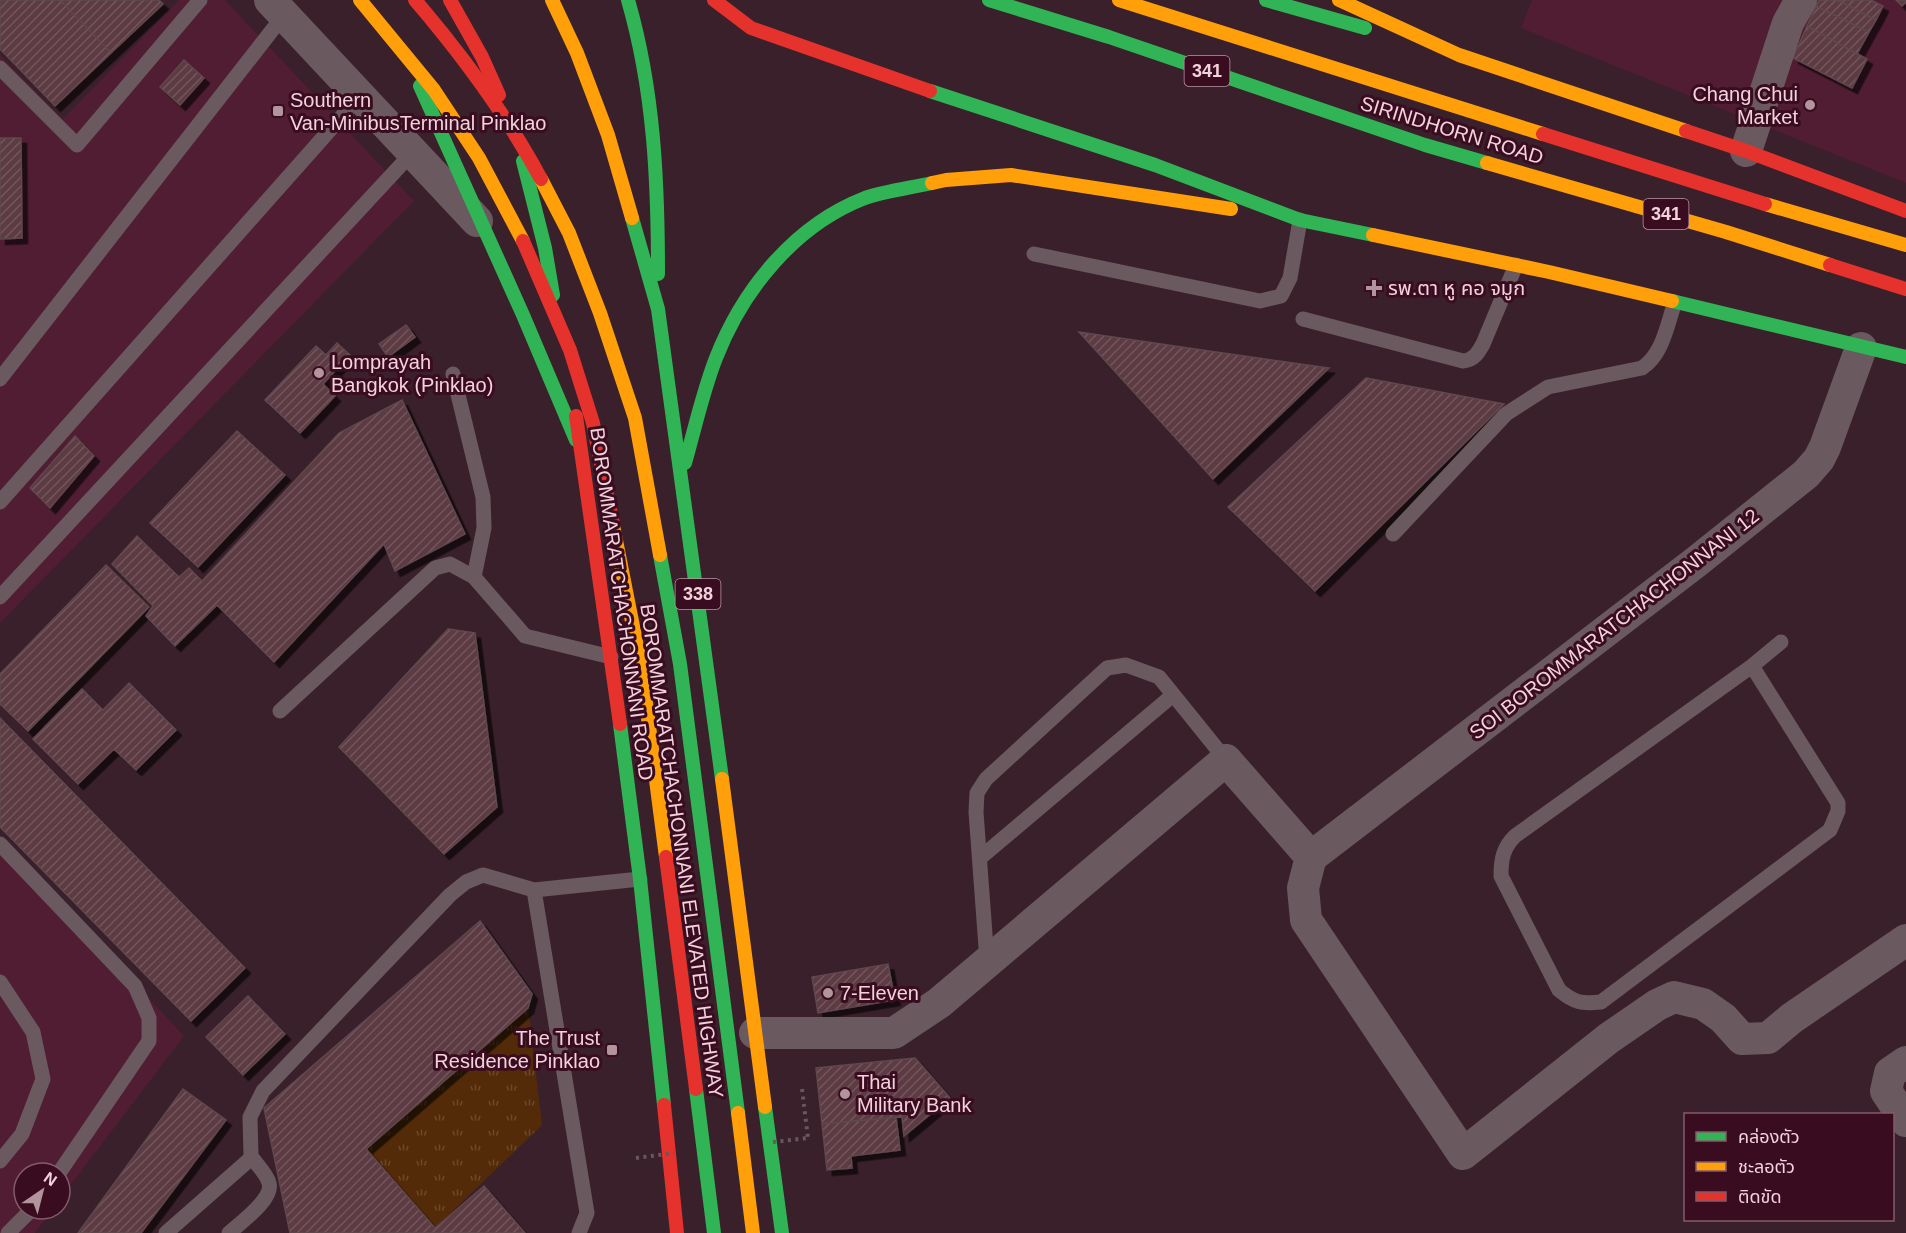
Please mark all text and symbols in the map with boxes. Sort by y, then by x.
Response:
road number: 341 [1184,56,1230,86]
place label: Chang Chui Market [1692,83,1798,128]
place label: Southern Van-MinibusTerminal Pinklao [290,89,546,134]
street label: SIRINDHORN ROAD [1358,92,1546,168]
marker: Chang Chui Market [1803,98,1817,112]
marker: Southern Van-MinibusTerminal Pinklao [271,104,285,118]
road number: 341 [1644,199,1688,229]
place label: รพ.ตา หู คอ จมูก [1388,277,1525,301]
marker: รพ.ตา หู คอ จมูก [1365,279,1383,297]
place label: Lomprayah Bangkok (Pinklao) [331,351,493,396]
marker: Lomprayah Bangkok (Pinklao) [312,366,326,380]
street label: BOROMMARATCHACHONNANI ROAD [586,426,658,782]
street label: SOI BOROMMARATCHACHONNANI 12 [1465,504,1763,744]
road number: 338 [676,579,720,609]
street label: BOROMMARATCHACHONNANI ELEVATED HIGHWAY [636,602,728,1100]
place label: 7-Eleven [840,982,919,1004]
marker: 7-Eleven [821,986,835,1000]
place label: The Trust Residence Pinklao [434,1027,600,1072]
marker: The Trust Residence Pinklao [605,1043,619,1057]
place label: Thai Military Bank [857,1071,972,1116]
marker: Thai Military Bank [838,1087,852,1101]
legend [1684,1113,1894,1221]
text: คล่องตัว [1738,1127,1800,1147]
text: ชะลอตัว [1738,1157,1795,1177]
north arrow [12,1161,72,1221]
text: N [41,1169,60,1189]
text: ติดขัด [1738,1187,1781,1207]

